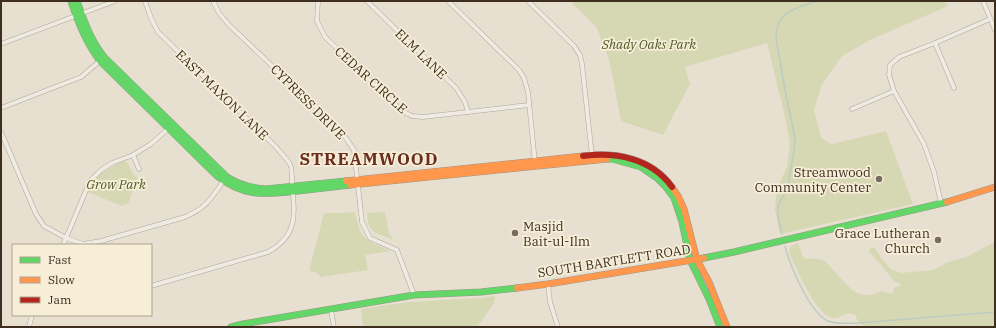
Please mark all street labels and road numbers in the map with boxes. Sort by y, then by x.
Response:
street label: ELM LANE [391,25,451,83]
street label: CEDAR CIRCLE [331,43,411,117]
street label: EAST MAXON LANE [172,46,272,144]
street label: CYPRESS DRIVE [267,61,349,143]
street label: SOUTH BARTLETT ROAD [536,241,692,281]

